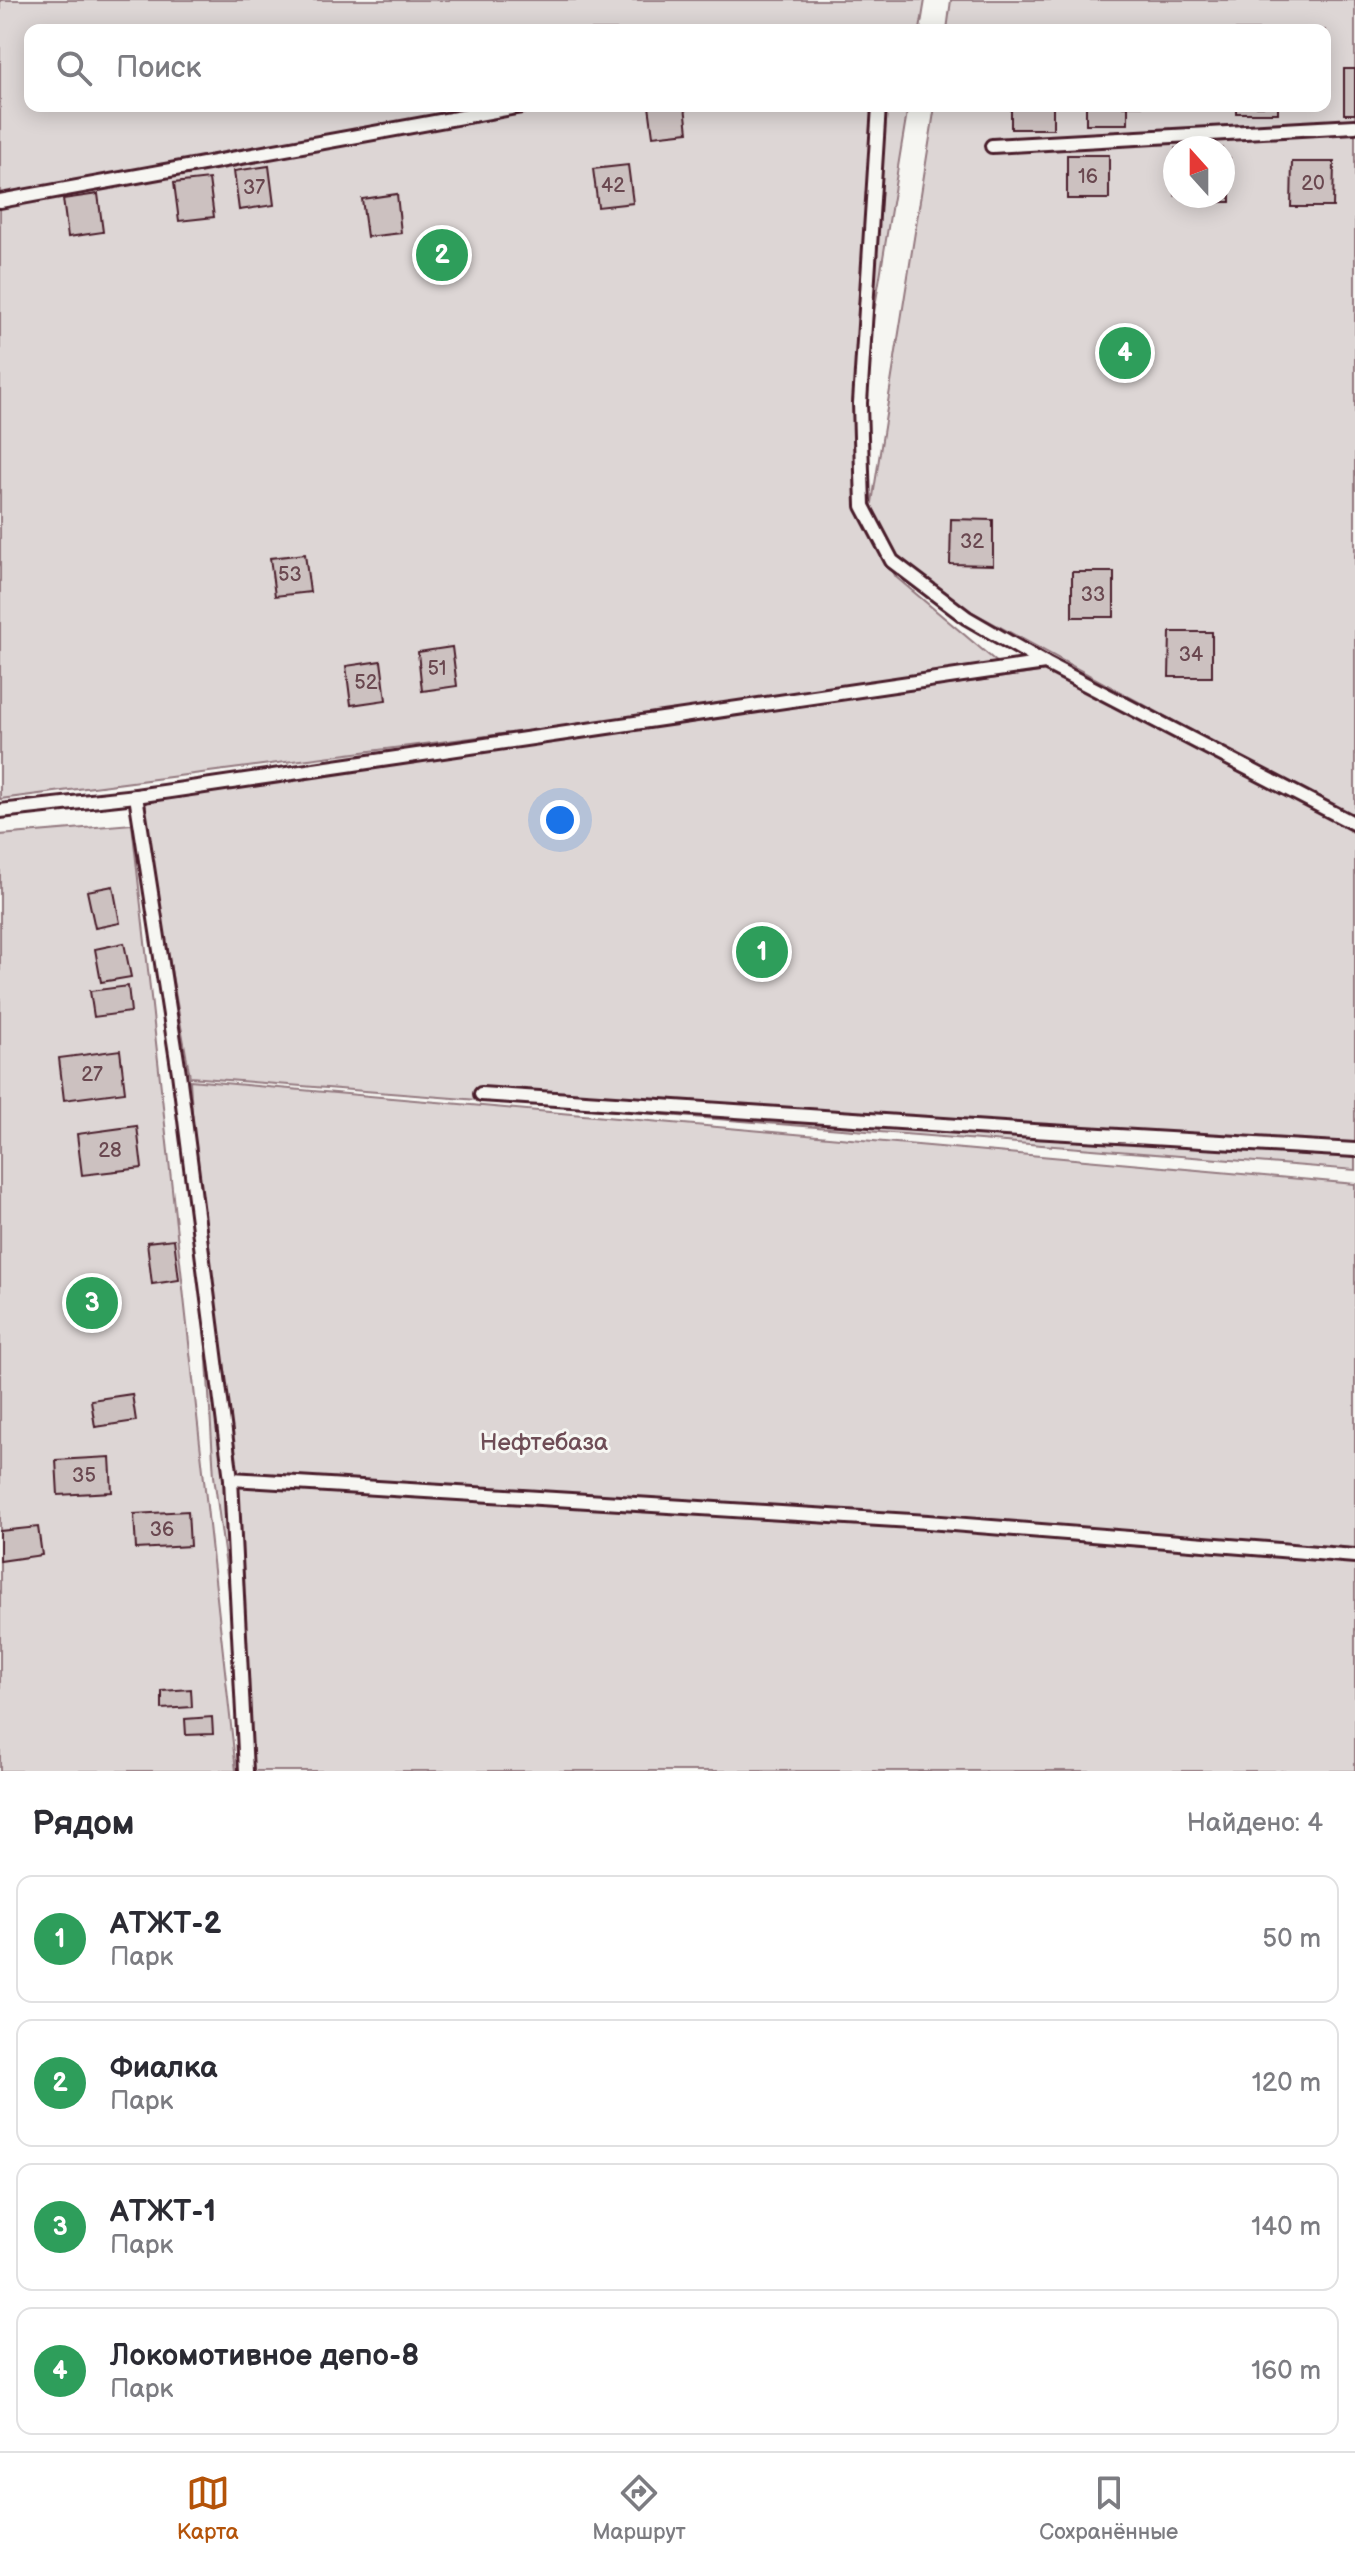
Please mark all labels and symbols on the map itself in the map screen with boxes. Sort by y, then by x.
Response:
north arrow [1163,136,1235,208]
house number: 16 [1078,165,1098,189]
house number: 20 [1301,172,1325,196]
house number: 42 [601,174,625,198]
house number: 37 [243,176,265,200]
pin: 2 [416,225,468,285]
pin: 4 [1099,323,1151,383]
house number: 32 [960,530,984,554]
house number: 53 [278,563,302,587]
house number: 33 [1081,583,1105,607]
house number: 34 [1179,643,1203,667]
house number: 51 [427,657,447,681]
house number: 52 [354,671,378,695]
your location [540,800,580,840]
pin: 1 [736,922,788,982]
house number: 27 [81,1063,103,1087]
house number: 28 [98,1139,122,1163]
pin: 3 [66,1273,118,1333]
park label: Нефтебаза [480,1428,608,1457]
house number: 35 [72,1464,96,1488]
house number: 36 [150,1518,174,1542]

